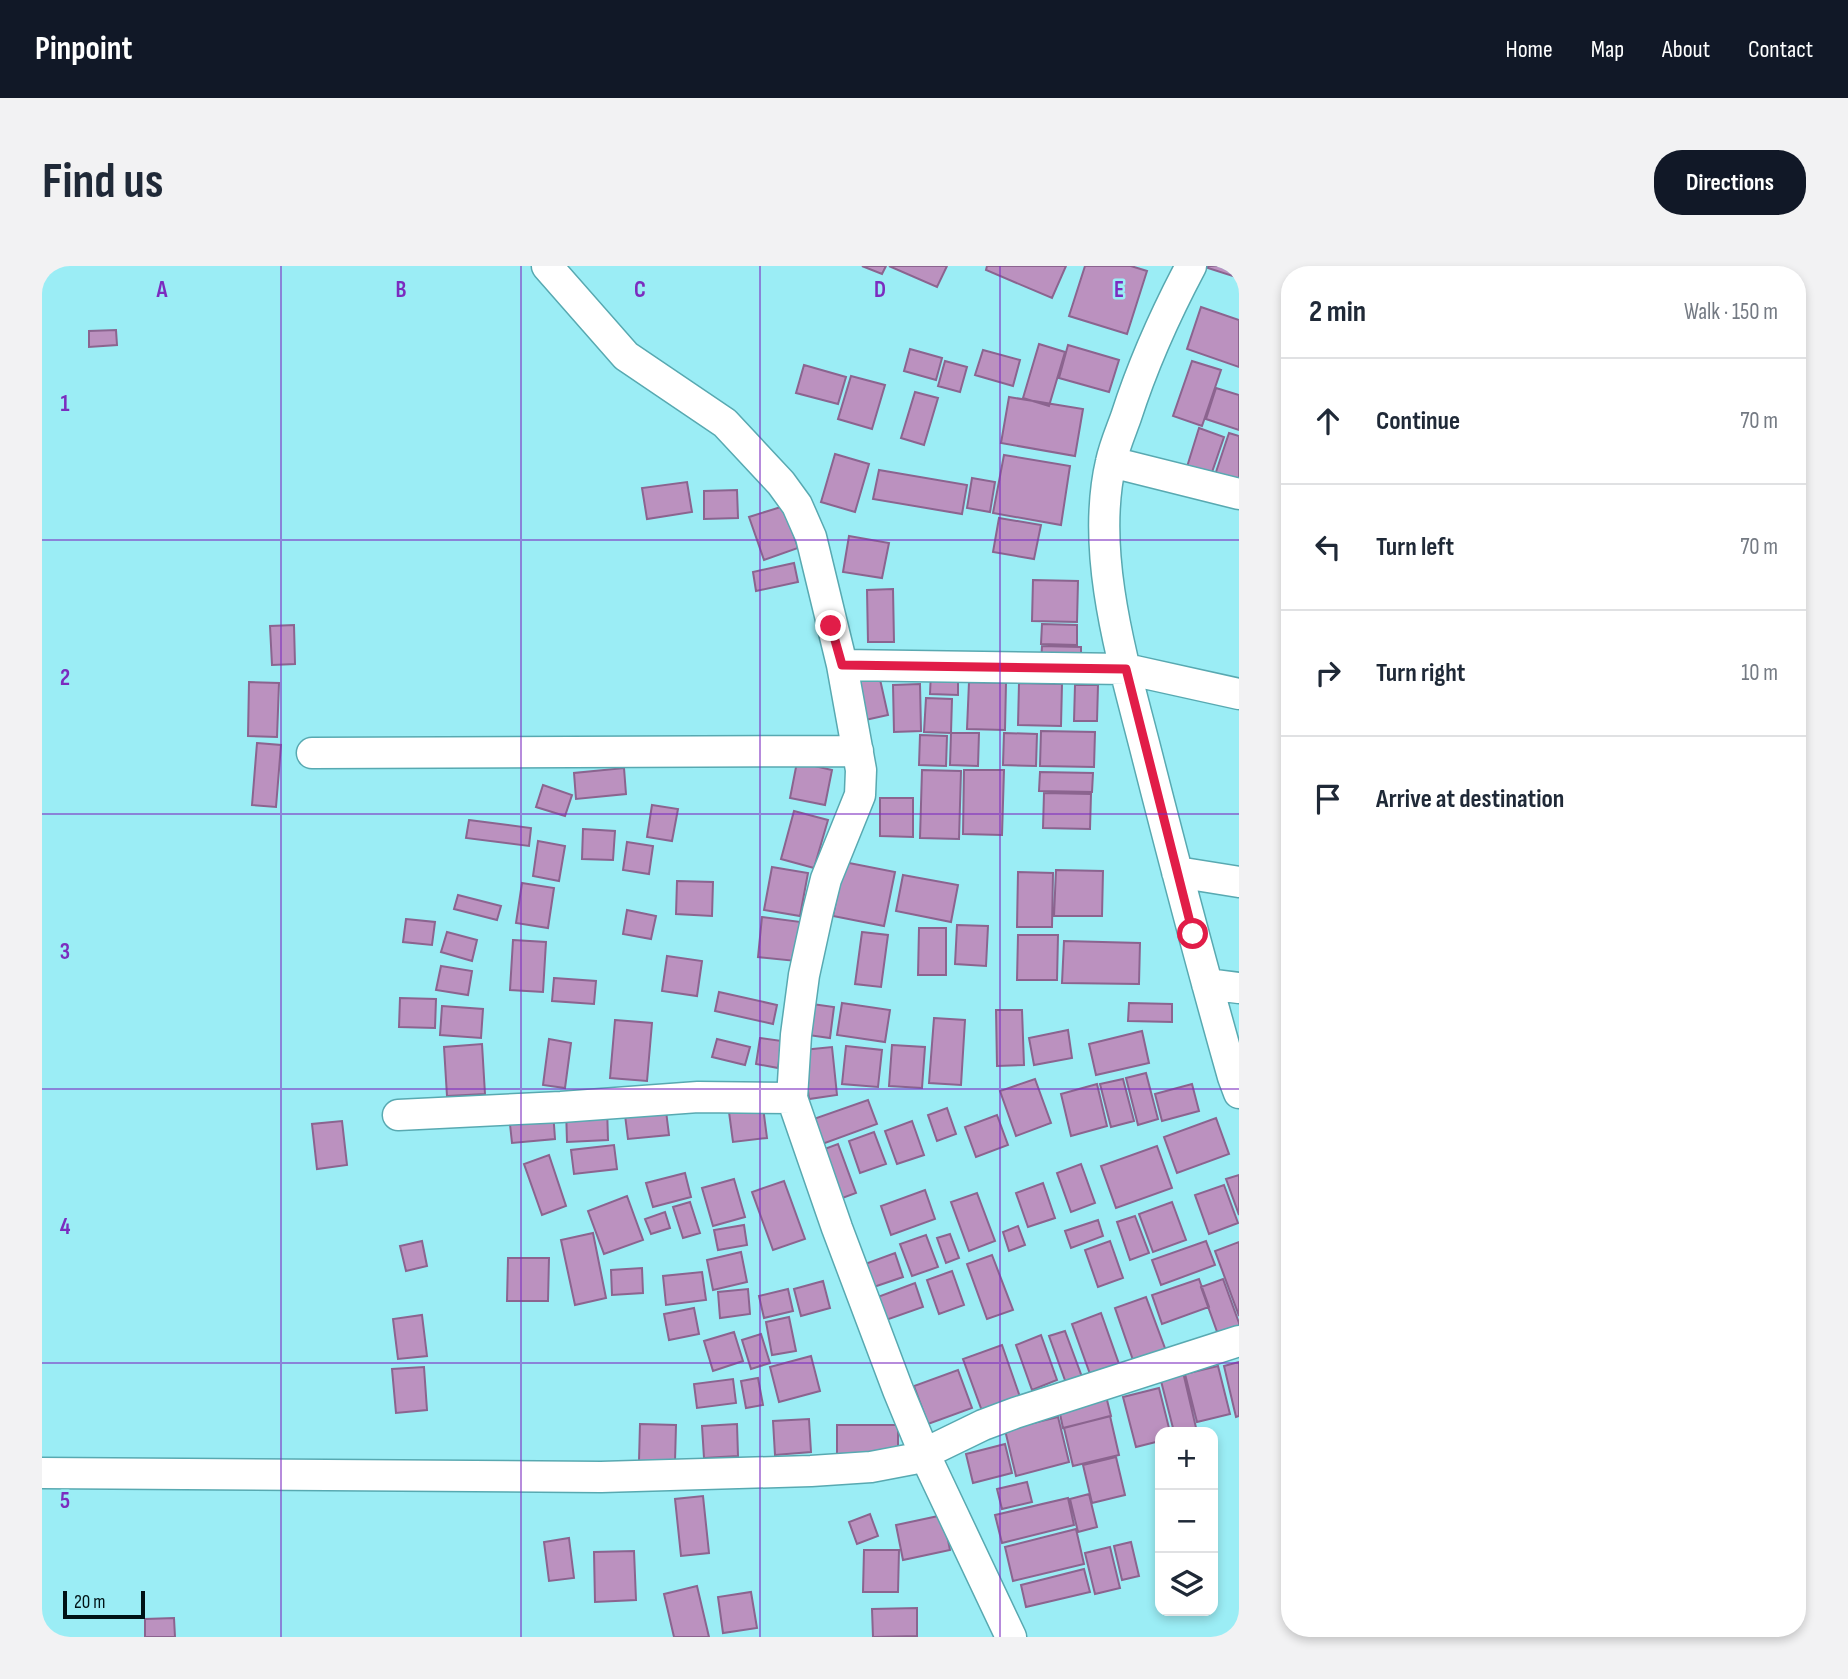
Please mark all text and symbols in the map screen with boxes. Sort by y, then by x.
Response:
text: Pinpoint [35,29,132,69]
text: Home [1505,35,1553,64]
text: Map [1591,35,1624,64]
text: About [1662,35,1710,64]
text: Contact [1748,35,1813,64]
button: Directions [1654,150,1806,215]
text: Find us [42,153,164,212]
text: A [156,276,169,304]
text: B [396,276,407,304]
text: C [634,276,646,304]
text: D [874,276,886,304]
text: E [1114,276,1124,304]
text: 2 min [1309,294,1366,330]
text: Walk · 150 m [1684,298,1778,326]
text: 1 [60,390,70,418]
icon: ahead [1309,402,1347,440]
text: Continue [1376,406,1460,437]
text: 70 m [1740,407,1778,435]
icon: left [1309,528,1347,566]
text: Turn left [1376,532,1454,563]
text: 70 m [1740,533,1778,561]
route end [815,610,846,641]
icon: right [1309,654,1347,692]
text: Turn right [1376,658,1465,689]
text: 10 m [1741,659,1778,687]
text: 2 [60,664,70,692]
icon: arrive [1309,780,1347,818]
text: Arrive at destination [1376,784,1564,815]
route start [1177,918,1208,949]
text: 3 [60,938,70,966]
text: 4 [60,1213,71,1241]
map controls [1155,1427,1218,1616]
button: + [1155,1427,1218,1490]
text: 5 [60,1487,70,1515]
button: − [1155,1490,1218,1553]
button: layers [1155,1553,1218,1616]
scale bar [63,1588,145,1620]
text: 20 m [74,1591,106,1614]

